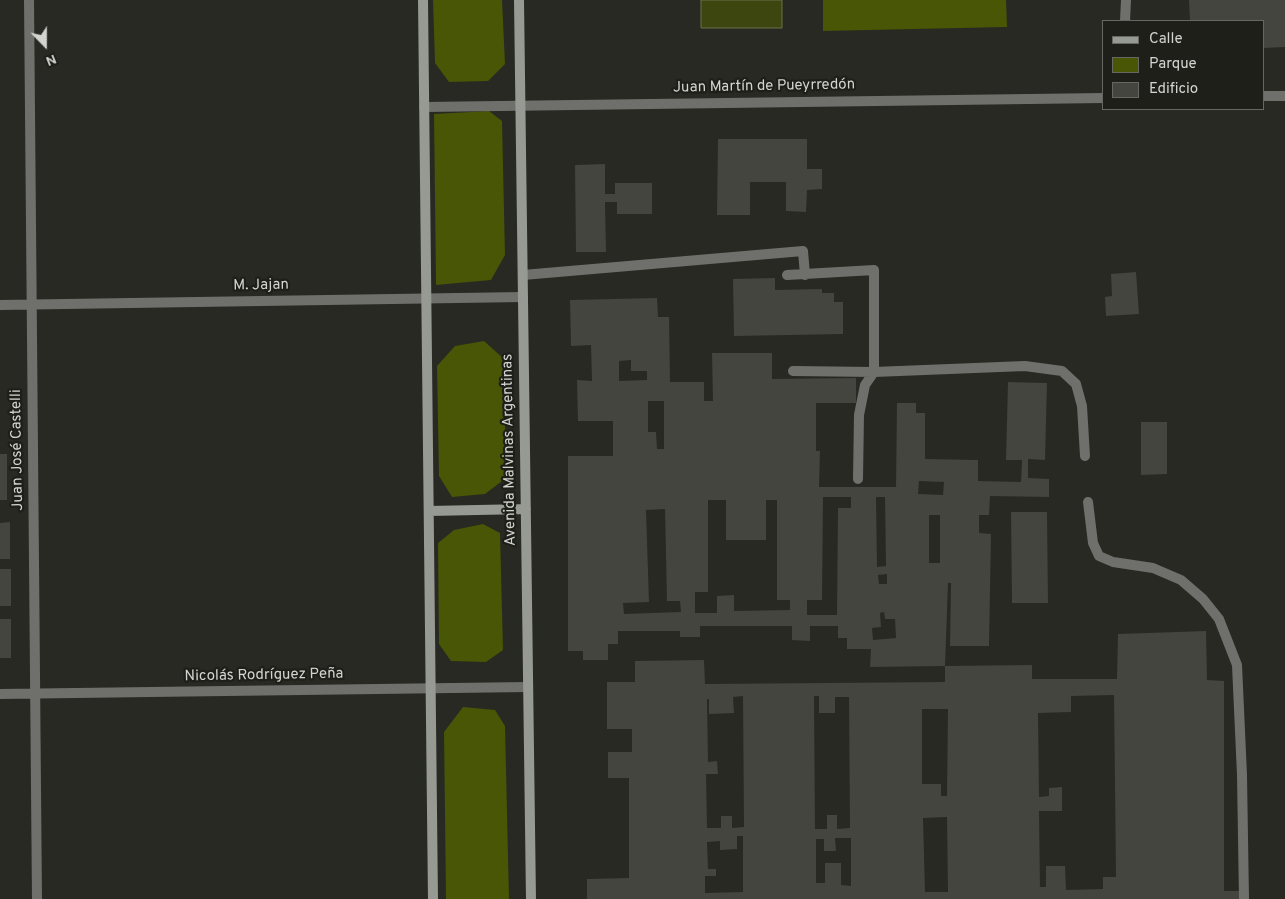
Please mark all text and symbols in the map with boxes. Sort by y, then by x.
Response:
north arrow [20,20,70,70]
legend [1102,20,1265,110]
text: Calle [1149,30,1183,49]
text: N [43,50,59,69]
text: Parque [1149,55,1197,74]
street label: Juan Martín de Pueyrredón [673,76,855,98]
text: Edificio [1149,80,1198,99]
street label: M. Jajan [233,277,289,295]
street label: Avenida Malvinas Argentinas [499,354,521,546]
street label: Juan José Castelli [8,389,28,511]
street label: Nicolás Rodríguez Peña [184,666,344,686]

